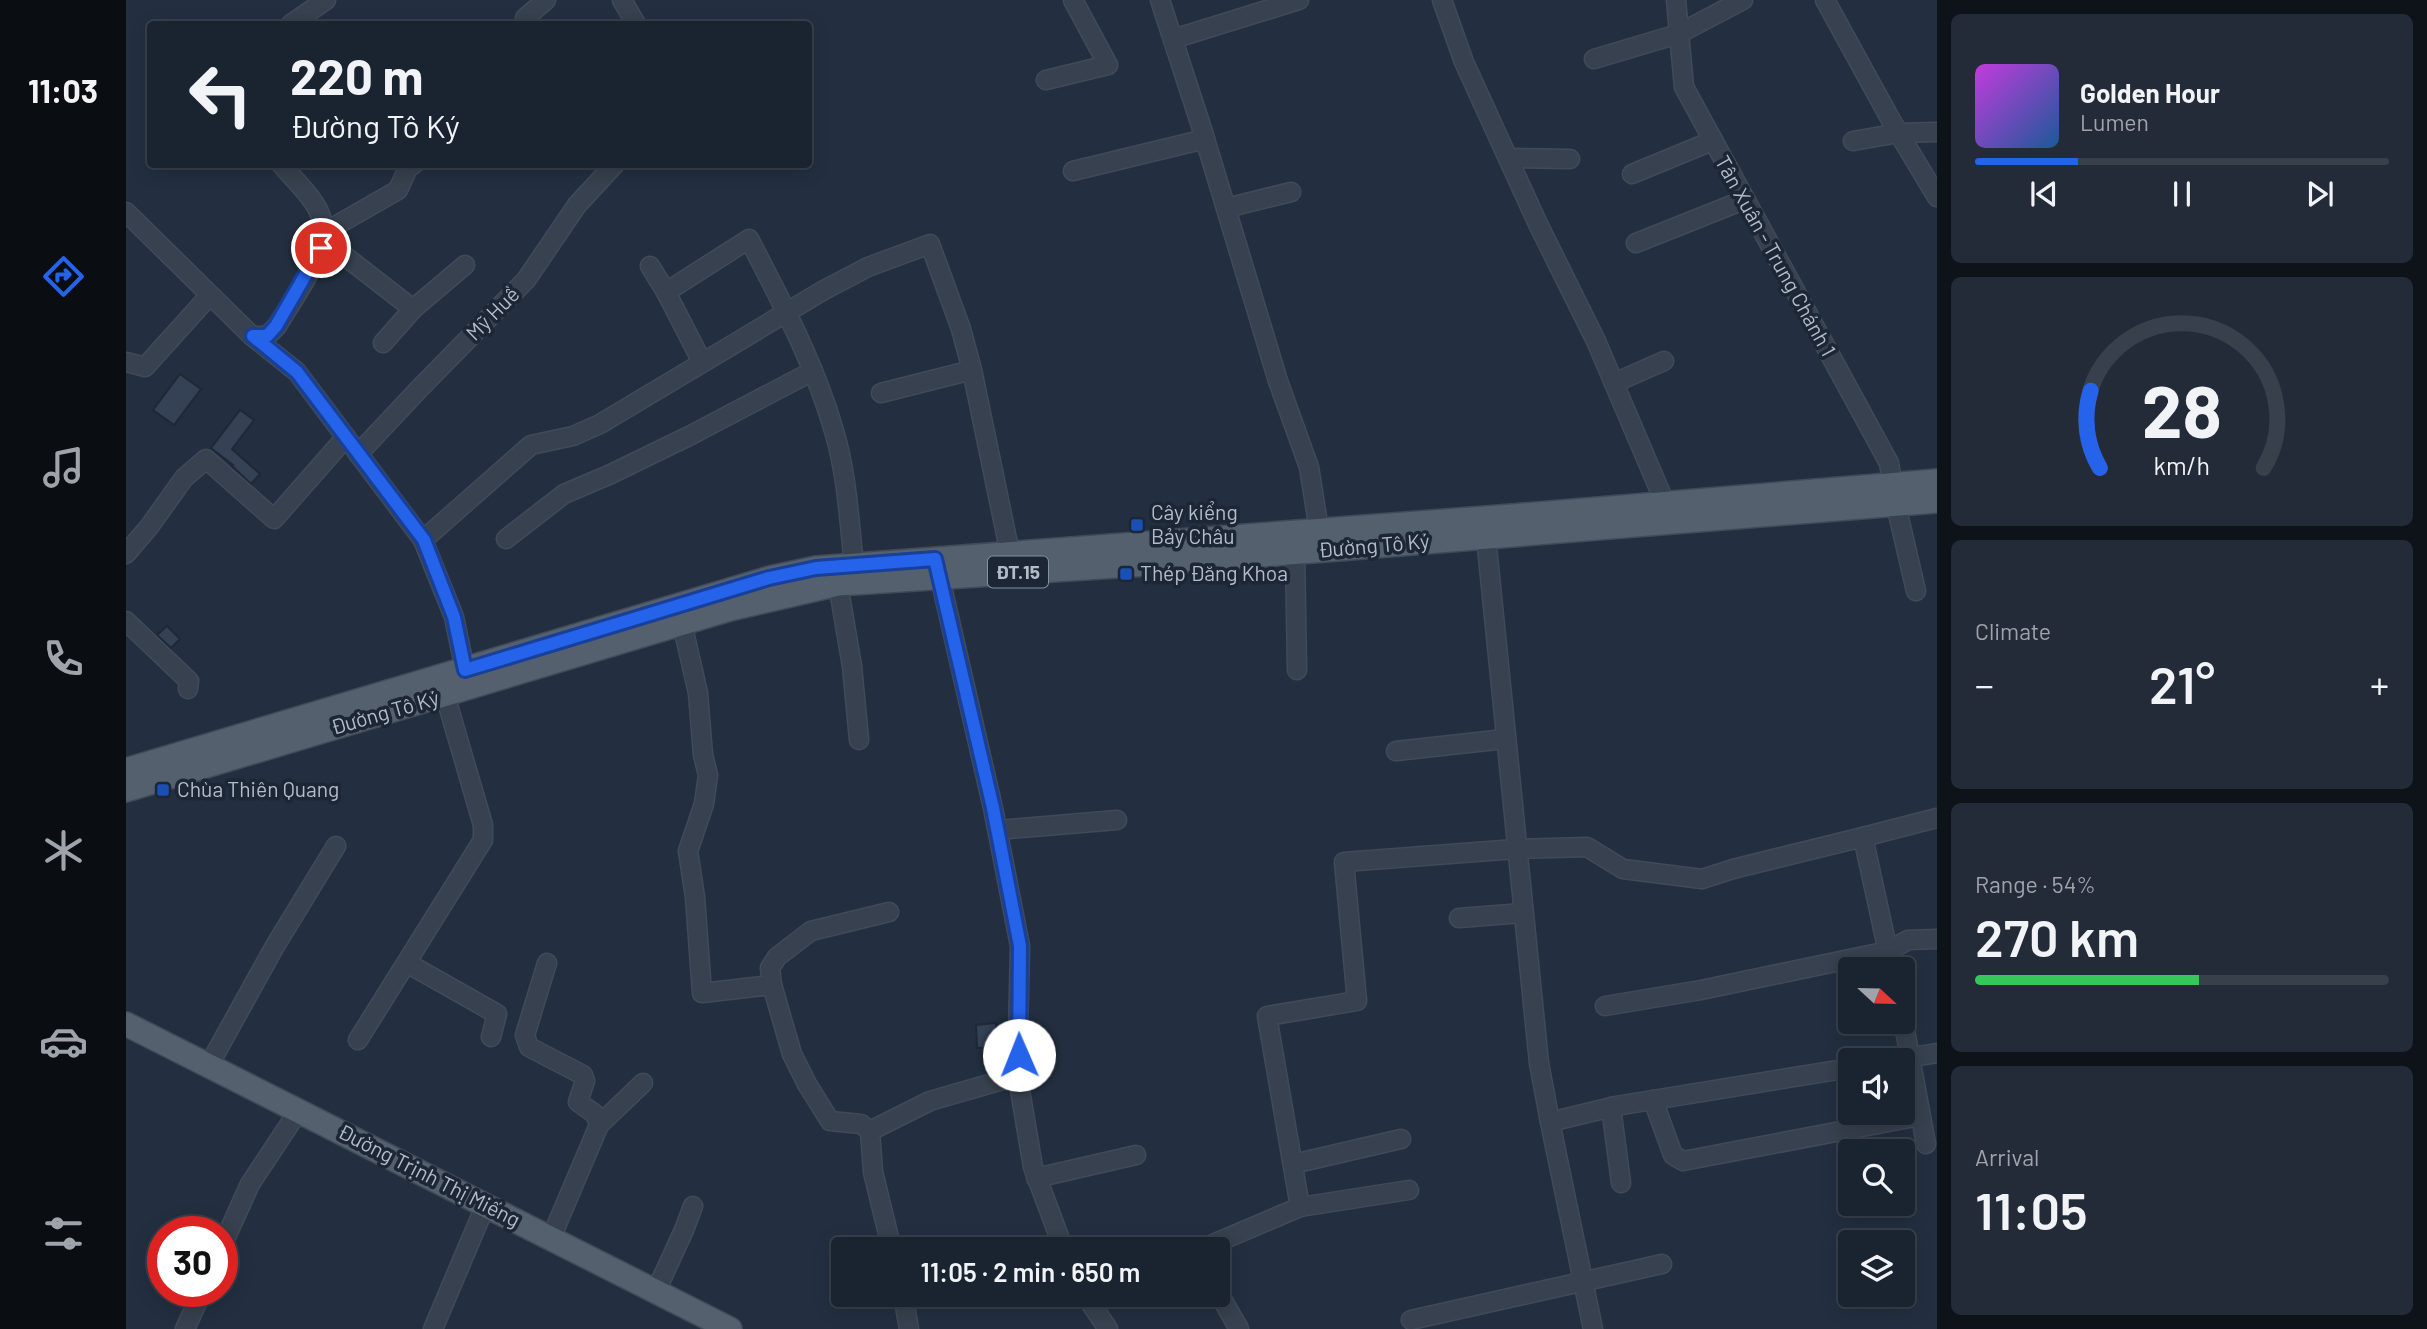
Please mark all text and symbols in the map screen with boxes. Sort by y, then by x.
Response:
text: 220 m [290,46,424,105]
icon: left [175,49,266,140]
text: 11:03 [28,71,98,109]
text: Golden Hour [2080,77,2220,108]
text: Đường Tô Ký [290,106,460,144]
text: Lumen [2080,108,2149,136]
street label: Tân Xuân - Trung Chánh 1 [1711,151,1842,360]
icon: previous [2025,175,2063,213]
icon: pause [2163,175,2201,213]
icon: next [2301,175,2339,213]
pin [291,218,351,278]
icon: arrive [302,229,340,267]
icon: directions [39,252,88,301]
street label: Mỹ Huề [460,281,524,345]
text: 28 [2142,365,2222,453]
icon: music [39,443,88,492]
text: km/h [2154,449,2210,479]
place label: Cây kiểng Bảy Châu [1151,499,1238,548]
marker: Cây kiểng Bảy Châu [1129,517,1145,533]
street label: Đường Tô Ký [1317,527,1431,562]
road number: ĐT.15 [988,556,1048,587]
place label: Thép Đăng Khoa [1140,560,1288,585]
marker: Thép Đăng Khoa [1118,566,1134,582]
text: Climate [1975,617,2051,645]
icon: phone [39,634,88,683]
text: 21° [2149,652,2215,714]
text: − [1975,661,1994,707]
text: + [2370,661,2389,707]
street label: Đường Tô Ký [328,684,442,739]
place label: Chùa Thiên Quang [177,776,339,801]
marker: Chùa Thiên Quang [155,782,171,798]
icon: climate [39,826,88,875]
text: Range · 54% [1975,870,2096,898]
text: 270 km [1975,905,2139,967]
north arrow [1838,957,1914,1034]
map controls [1838,957,1915,1307]
icon: car [39,1017,88,1066]
position arrow [982,1018,1056,1092]
button: sound [1838,1048,1915,1125]
street label: Đường Trịnh Thị Miếng [334,1118,525,1231]
button: search [1838,1139,1915,1216]
text: Arrival [1975,1143,2039,1171]
text: 11:05 [1975,1178,2088,1240]
icon: filters [39,1209,88,1258]
speed limit sign: 30 [147,1216,238,1307]
button: layers [1838,1230,1915,1307]
text: 11:05 · 2 min · 650 m [921,1256,1140,1287]

